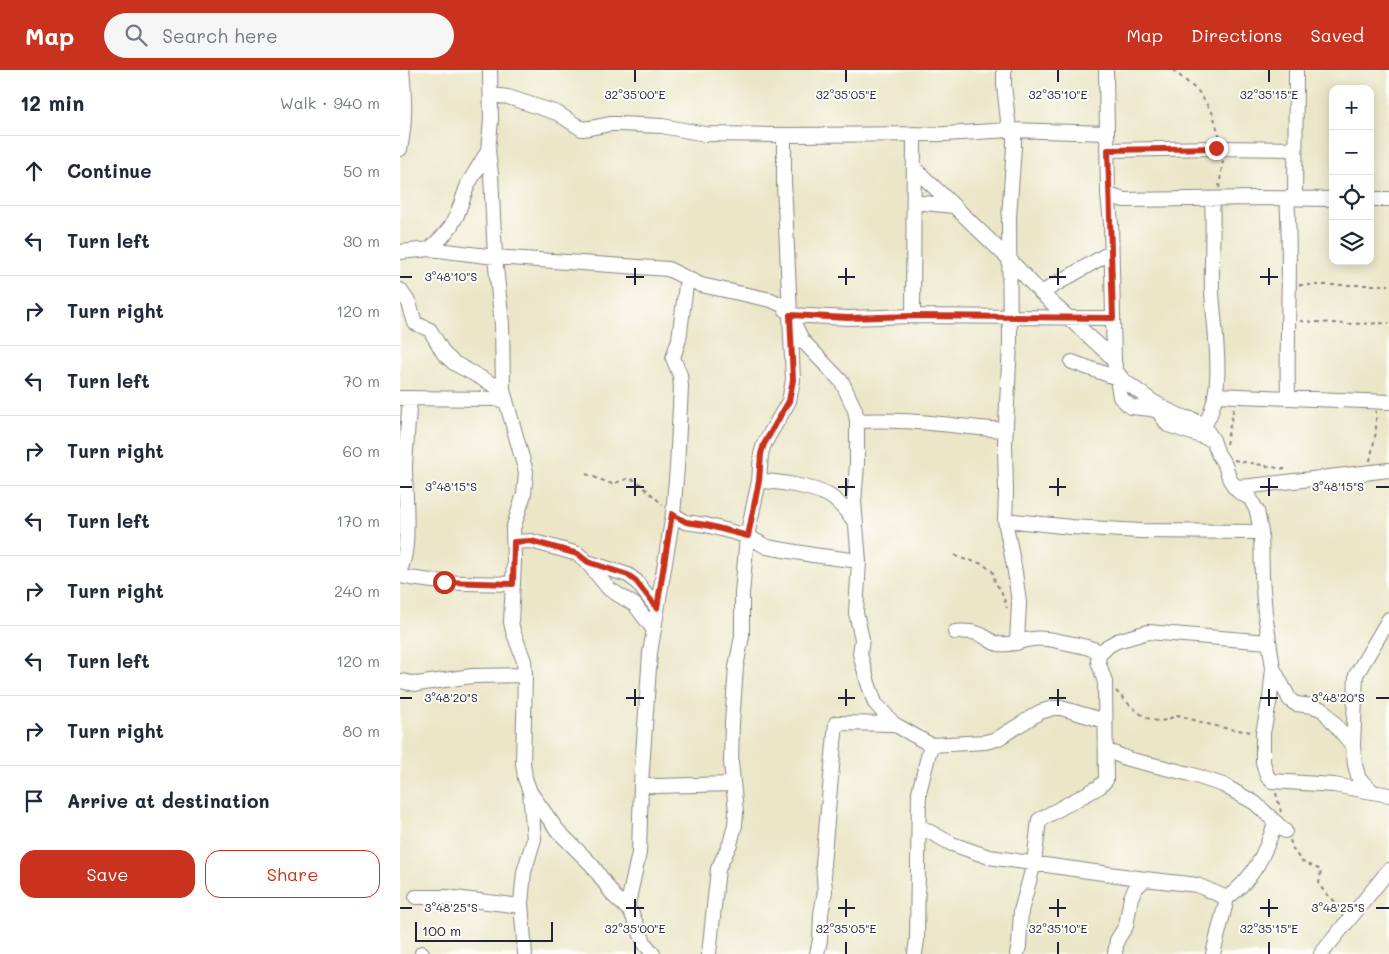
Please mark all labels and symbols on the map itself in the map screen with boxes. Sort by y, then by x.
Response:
text: 32°35'00"E [605,86,666,102]
text: 32°35'05"E [816,86,876,102]
text: 32°35'10"E [1029,86,1088,102]
text: 32°35'15"E [1240,86,1298,102]
route end [1205,137,1228,160]
text: 3°48'10"S [425,268,477,284]
text: 3°48'15"S [425,478,477,494]
text: 3°48'15"S [1312,478,1364,494]
route start [433,571,456,594]
text: 3°48'20"S [424,689,478,705]
text: 3°48'20"S [1311,689,1365,705]
text: 3°48'25"S [424,899,478,915]
text: 3°48'25"S [1311,899,1365,915]
scale bar [415,919,552,942]
text: 32°35'00"E [605,920,666,936]
text: 32°35'05"E [816,920,876,936]
text: 32°35'10"E [1029,920,1088,936]
text: 32°35'15"E [1240,920,1298,936]

